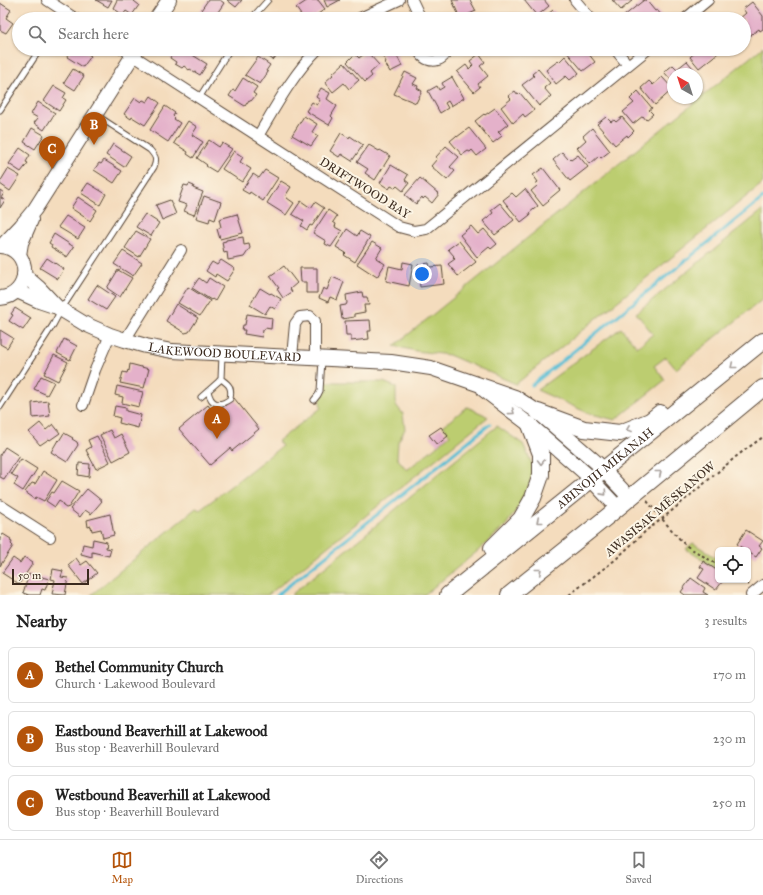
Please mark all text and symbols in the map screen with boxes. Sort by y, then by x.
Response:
search box [12,12,751,56]
icon: search [26,23,48,45]
text: Search here [58,25,129,43]
north arrow [667,68,703,104]
pin: B [81,112,107,145]
pin: C [39,136,65,169]
street label: DRIFTWOOD BAY [317,155,413,222]
your location [412,264,432,284]
street label: LAKEWOOD BOULEVARD [147,340,302,364]
one-way arrow [730,361,737,368]
pin: A [204,406,230,439]
one-way arrow [508,407,515,414]
street label: ABINOJII MIKANAH [553,425,657,512]
one-way arrow [625,425,632,433]
street label: AWASISAK MĒSKANOW [601,458,718,560]
one-way arrow [537,459,545,465]
one-way arrow [654,470,662,477]
one-way arrow [599,489,606,496]
one-way arrow [537,517,544,524]
map controls [715,547,751,583]
button: locate [715,547,751,583]
scale bar [12,567,89,586]
one-way arrow [535,568,542,575]
text: 50 m [18,569,41,582]
text: Nearby [16,611,67,632]
text: 3 results [704,613,747,629]
text: Bethel Community Church [55,658,224,676]
text: A [26,667,34,683]
text: 170 m [713,667,746,683]
text: Church · Lakewood Boulevard [55,676,215,692]
text: Eastbound Beaverhill at Lakewood [55,722,268,740]
text: B [26,731,34,747]
text: 230 m [713,731,746,747]
text: Bus stop · Beaverhill Boulevard [55,740,219,756]
text: Westbound Beaverhill at Lakewood [55,786,270,804]
text: C [26,795,34,811]
text: 250 m [712,795,746,811]
text: Bus stop · Beaverhill Boulevard [55,804,219,820]
tab: Map [111,849,133,886]
tab: Directions [356,849,403,886]
tab: Saved [626,849,652,886]

